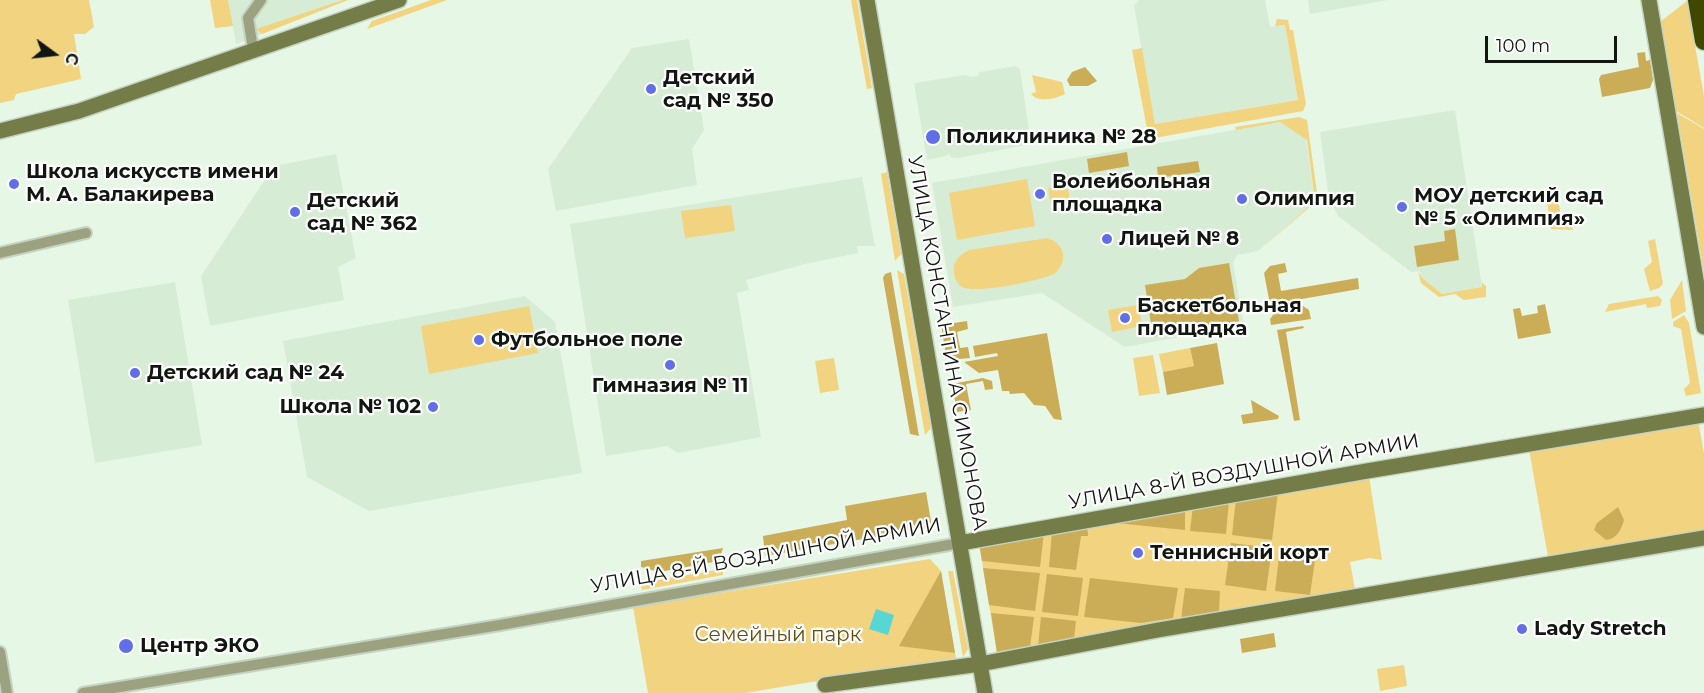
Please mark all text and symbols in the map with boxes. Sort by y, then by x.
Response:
north arrow [24,24,84,84]
scale bar [1488,24,1620,62]
text: 100 m [1496,35,1550,57]
text: С [61,51,83,67]
place label: Детский сад № 350 [663,66,774,113]
marker: Детский сад № 350 [644,82,658,96]
place label: Поликлиника № 28 [946,125,1157,149]
marker: Поликлиника № 28 [924,128,942,146]
street label: УЛИЦА КОНСТАНТИНА СИМОНОВА [902,154,992,532]
place label: Школа искусств имени М. А. Балакирева [26,160,279,207]
place label: Волейбольная площадка [1052,170,1211,217]
marker: Школа искусств имени М. А. Балакирева [7,177,21,191]
place label: МОУ детский сад № 5 «Олимпия» [1414,184,1603,231]
marker: Волейбольная площадка [1033,187,1047,201]
place label: Олимпия [1254,187,1355,211]
place label: Детский сад № 362 [307,189,417,236]
marker: Олимпия [1235,192,1249,206]
marker: МОУ детский сад № 5 «Олимпия» [1395,200,1409,214]
marker: Детский сад № 362 [288,205,302,219]
place label: Лицей № 8 [1119,227,1239,251]
marker: Лицей № 8 [1100,232,1114,246]
place label: Баскетбольная площадка [1137,294,1302,341]
marker: Баскетбольная площадка [1118,311,1132,325]
place label: Футбольное поле [491,328,683,352]
marker: Футбольное поле [472,333,486,347]
marker: Гимназия № 11 [663,358,677,372]
place label: Детский сад № 24 [147,361,344,385]
marker: Детский сад № 24 [128,366,142,380]
place label: Гимназия № 11 [592,374,748,398]
place label: Школа № 102 [279,395,421,419]
marker: Школа № 102 [426,400,440,414]
street label: УЛИЦА 8-Й ВОЗДУШНОЙ АРМИИ [1067,429,1421,515]
street label: УЛИЦА 8-Й ВОЗДУШНОЙ АРМИИ [589,513,943,599]
place label: Теннисный корт [1150,541,1329,565]
marker: Теннисный корт [1131,546,1145,560]
place label: Lady Stretch [1534,617,1666,641]
marker: Lady Stretch [1515,622,1529,636]
park label: Семейный парк [695,623,861,647]
place label: Центр ЭКО [140,634,259,658]
marker: Центр ЭКО [117,637,135,655]

